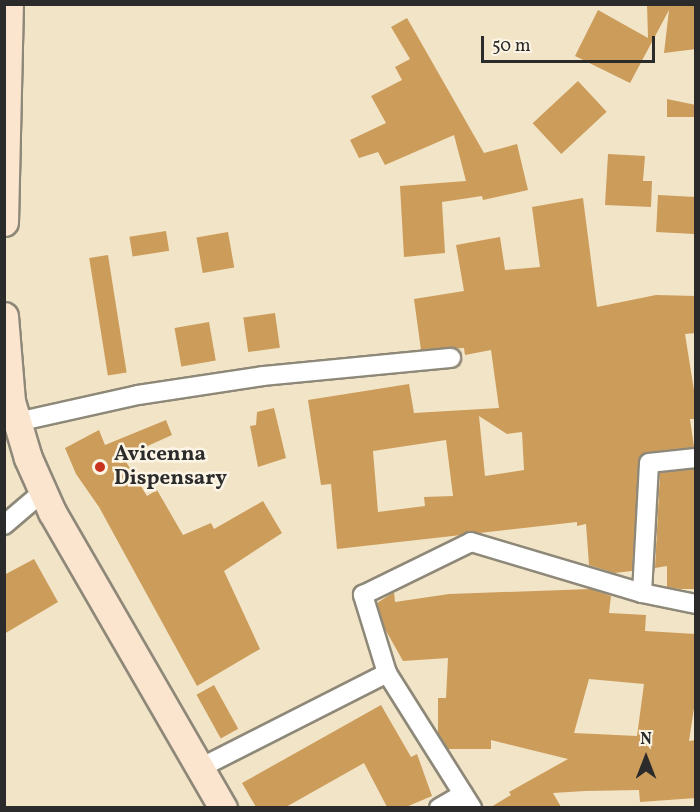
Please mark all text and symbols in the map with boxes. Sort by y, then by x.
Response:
scale bar [484,24,658,62]
text: 50 m [492,34,531,59]
place label: Avicenna Dispensary [114,442,227,492]
marker: Avicenna Dispensary [91,458,109,476]
north arrow [616,728,676,788]
text: N [640,729,652,751]

